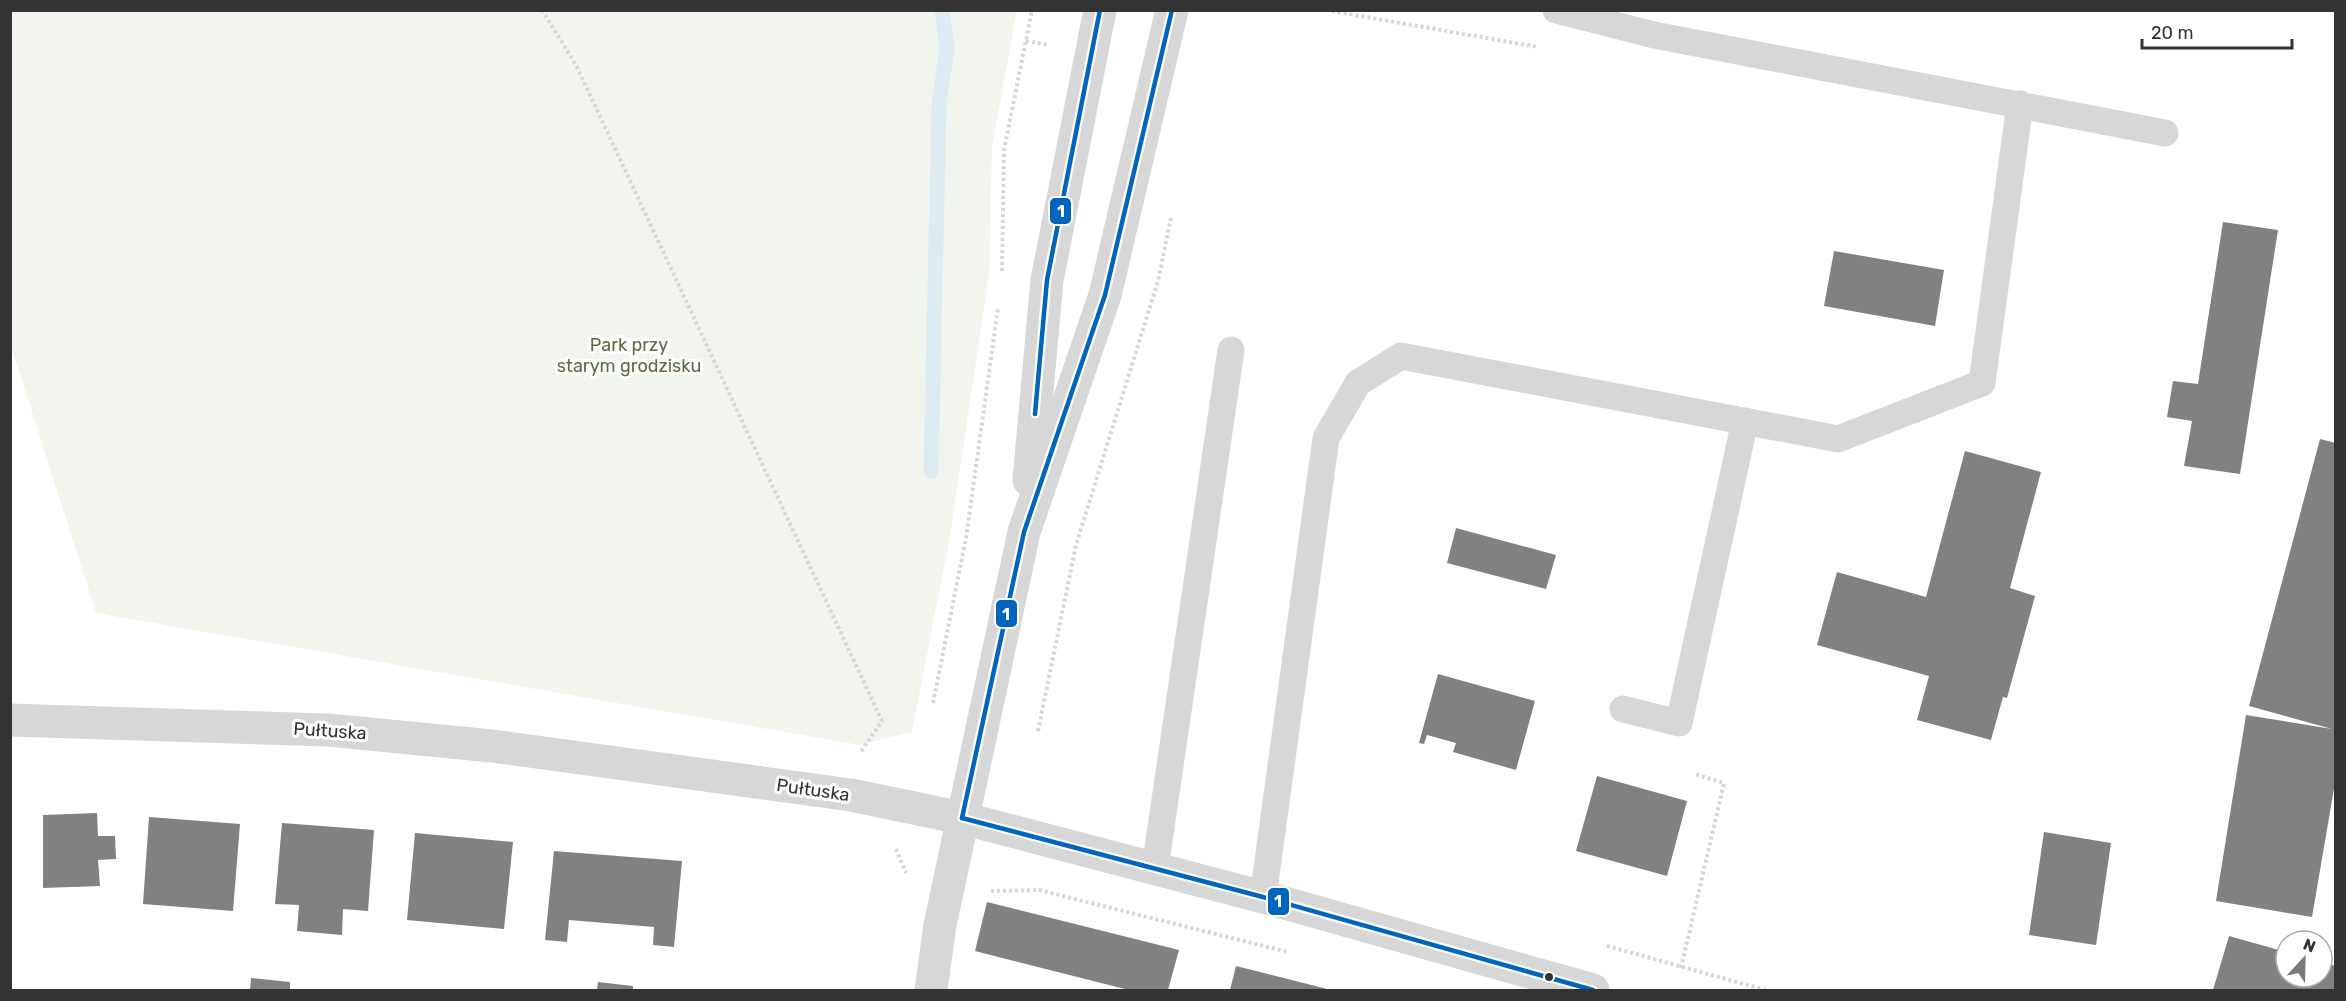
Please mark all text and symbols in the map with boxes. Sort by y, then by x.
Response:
scale bar [2142,12,2292,50]
text: 20 m [2151,22,2193,44]
line badge: 1 [1049,197,1072,225]
text: 1 [1057,202,1065,221]
park label: Park przy starym grodzisku [557,334,701,377]
line badge: 1 [995,599,1018,628]
text: 1 [1002,605,1010,624]
street label: Pułtuska [293,717,367,745]
street label: Pułtuska [775,774,851,806]
line badge: 1 [1267,887,1290,916]
text: 1 [1274,892,1282,911]
north arrow [2274,929,2334,989]
text: N [2301,935,2318,957]
unlabelled marker [1543,971,1555,983]

